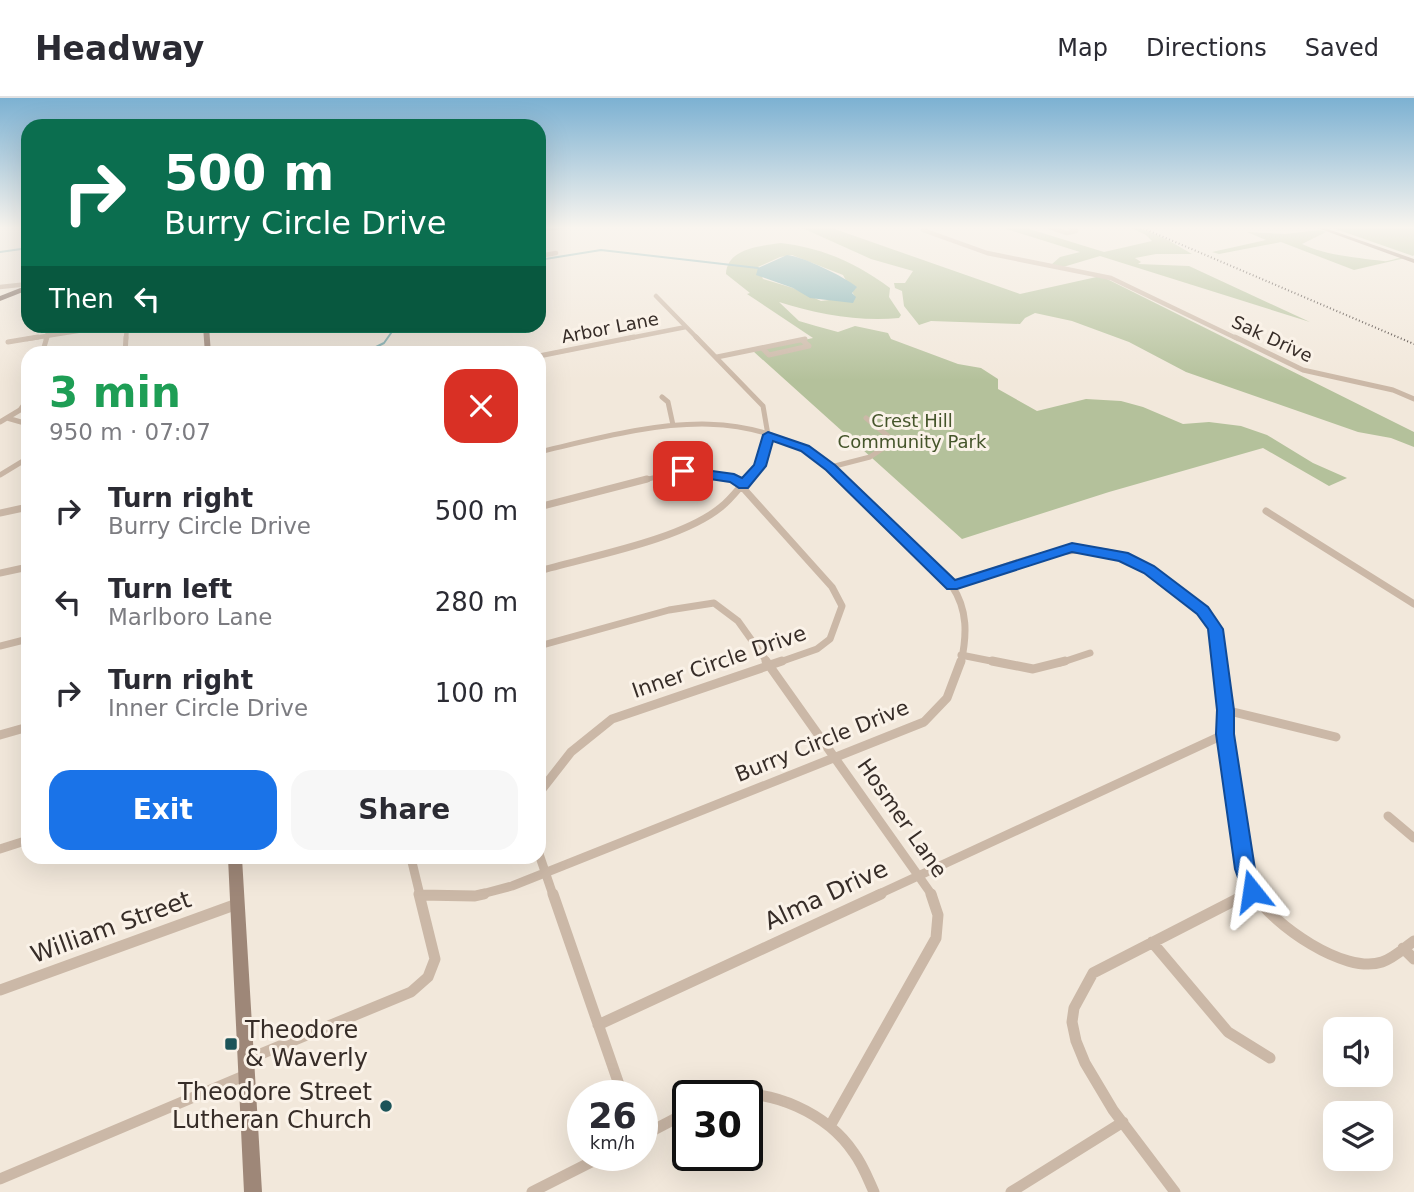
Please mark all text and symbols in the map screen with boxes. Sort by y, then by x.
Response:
text: Headway [35,29,204,68]
text: Map [1057,34,1108,62]
text: Directions [1146,34,1267,62]
text: Saved [1305,34,1379,62]
text: 500 m [164,145,334,202]
icon: right [49,147,140,238]
text: Burry Circle Drive [164,204,446,242]
icon: left [128,280,166,318]
text: Then [49,284,114,314]
street label: Arbor Lane [559,308,660,347]
street label: Sak Drive [1229,311,1316,366]
text: 3 min [49,368,181,417]
button: close [444,369,518,443]
park label: Crest Hill Community Park [838,410,987,452]
text: 950 m · 07:07 [49,419,211,445]
pin [653,441,713,501]
icon: arrive [664,452,702,490]
text: Turn right [108,483,253,513]
icon: right [49,492,87,530]
text: 500 m [435,496,518,526]
text: Burry Circle Drive [108,513,311,539]
text: Turn left [108,574,232,604]
icon: left [49,583,87,621]
text: 280 m [435,587,518,617]
text: Marlboro Lane [108,604,272,630]
street label: Inner Circle Drive [629,621,809,703]
text: Turn right [108,665,253,695]
icon: right [49,674,87,712]
text: 100 m [435,678,518,708]
text: Inner Circle Drive [108,695,308,721]
street label: Burry Circle Drive [732,695,912,787]
street label: Hosmer Lane [852,754,952,882]
button: Exit [49,770,277,850]
button: Share [291,770,518,850]
street label: Alma Drive [760,854,892,936]
position arrow [1215,854,1289,928]
street label: William Street [27,885,195,969]
place label: Theodore & Waverly [244,1016,368,1072]
map controls [1323,1017,1393,1171]
button: sound [1323,1017,1393,1087]
marker: Theodore & Waverly [223,1036,239,1052]
place label: Theodore Street Lutheran Church [172,1078,372,1134]
speed limit sign: 30 [672,1080,763,1171]
text: 26 [588,1096,637,1136]
marker: Theodore Street Lutheran Church [378,1098,394,1114]
button: layers [1323,1101,1393,1171]
text: km/h [590,1132,635,1153]

